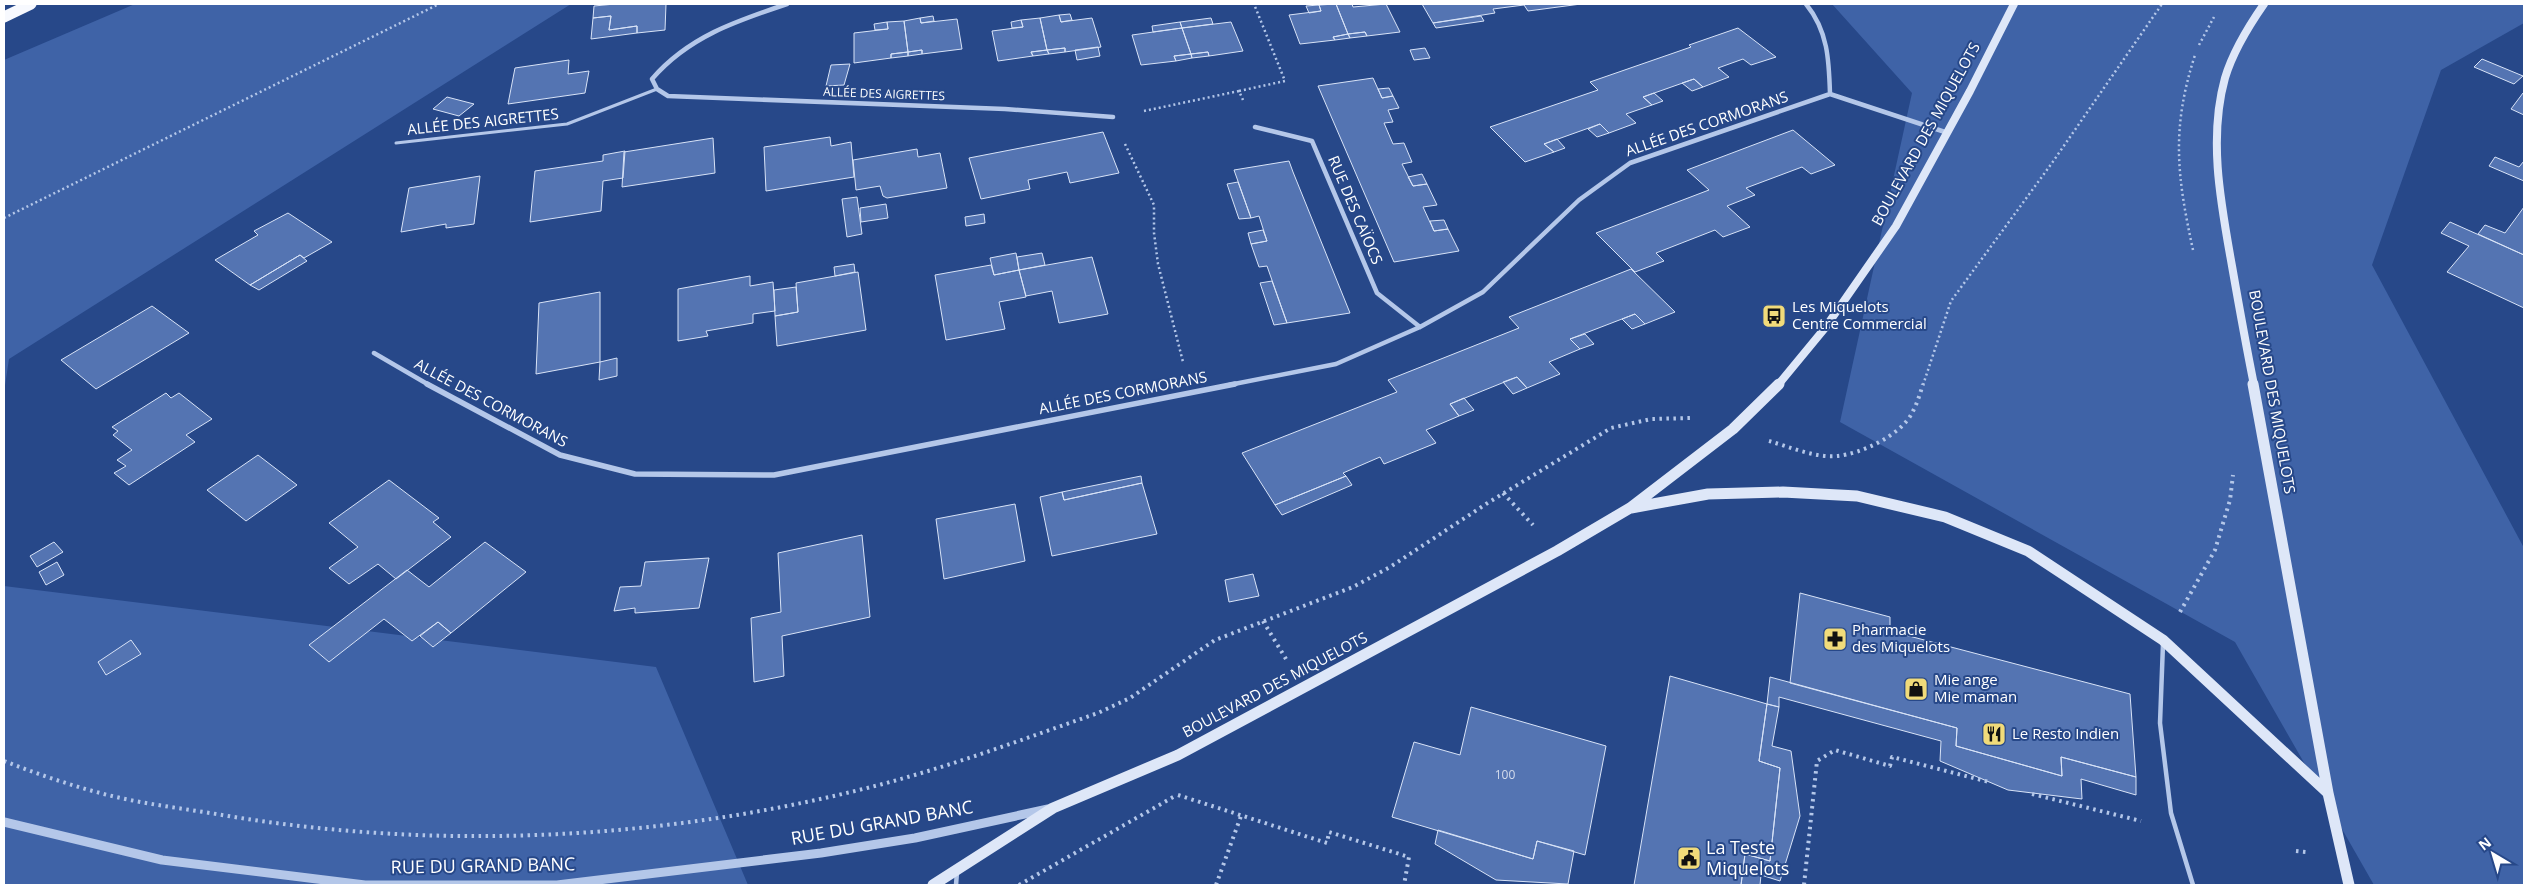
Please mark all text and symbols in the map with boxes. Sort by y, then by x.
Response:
street label: BOULEVARD DES MIQUELOTS [1866,38,1984,229]
street label: ALLÉE DES AIGRETTES [823,83,945,104]
street label: ALLÉE DES CORMORANS [1623,86,1791,160]
street label: ALLÉE DES AIGRETTES [406,103,560,139]
street label: RUE DES CAÏOCS [1324,152,1388,267]
street label: BOULEVARD DES MIQUELOTS [2245,288,2301,495]
place label: Les Miquelots Centre Commercial [1792,296,1927,333]
bus stop icon: Les Miquelots Centre Commercial [1761,303,1787,329]
street label: ALLÉE DES CORMORANS [411,353,572,451]
street label: ALLÉE DES CORMORANS [1037,366,1209,418]
place label: Pharmacie des Miquelots [1852,619,1950,656]
pharmacy icon: Pharmacie des Miquelots [1822,626,1848,652]
street label: BOULEVARD DES MIQUELOTS [1179,627,1371,742]
place label: Mie ange Mie maman [1934,669,2017,706]
shop icon: Mie ange Mie maman [1903,676,1929,702]
restaurant icon: Le Resto Indien [1981,721,2007,747]
place label: Le Resto Indien [2012,723,2119,743]
house number: 100 [1495,766,1515,783]
street label: RUE DU GRAND BANC [789,794,975,850]
north arrow [2468,829,2518,879]
text: N [2474,832,2495,854]
place label: La Teste Miquelots [1706,835,1789,880]
public building icon: La Teste Miquelots [1676,845,1702,871]
street label: RUE DU GRAND BANC [391,851,575,879]

